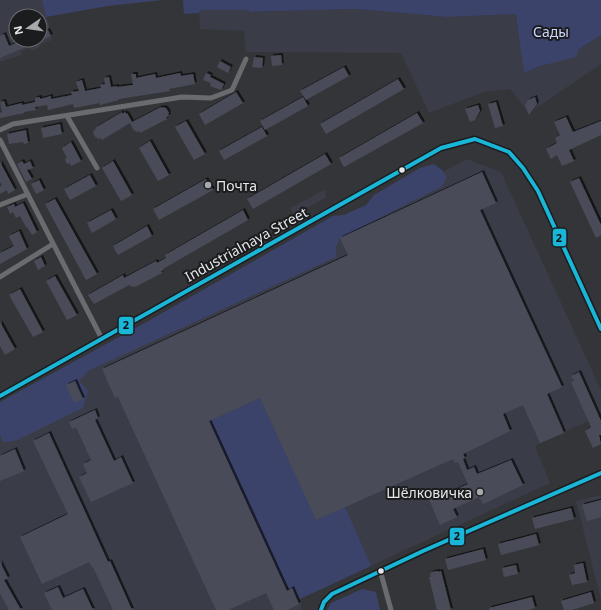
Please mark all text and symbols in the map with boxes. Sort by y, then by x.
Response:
north arrow [8,8,48,48]
park label: Сады [533,22,569,41]
text: N [9,24,26,36]
unlabelled marker [397,165,407,175]
place label: Почта [216,176,257,195]
marker: Почта [203,180,213,190]
street label: Industrialnaya Street [181,202,311,286]
line badge: 2 [552,228,567,247]
text: 2 [556,230,562,245]
line badge: 2 [118,316,134,335]
text: 2 [123,317,129,332]
place label: Шёлковичка [386,483,472,502]
marker: Шёлковичка [475,487,485,497]
line badge: 2 [449,527,465,546]
text: 2 [454,528,460,543]
unlabelled marker [376,566,386,576]

